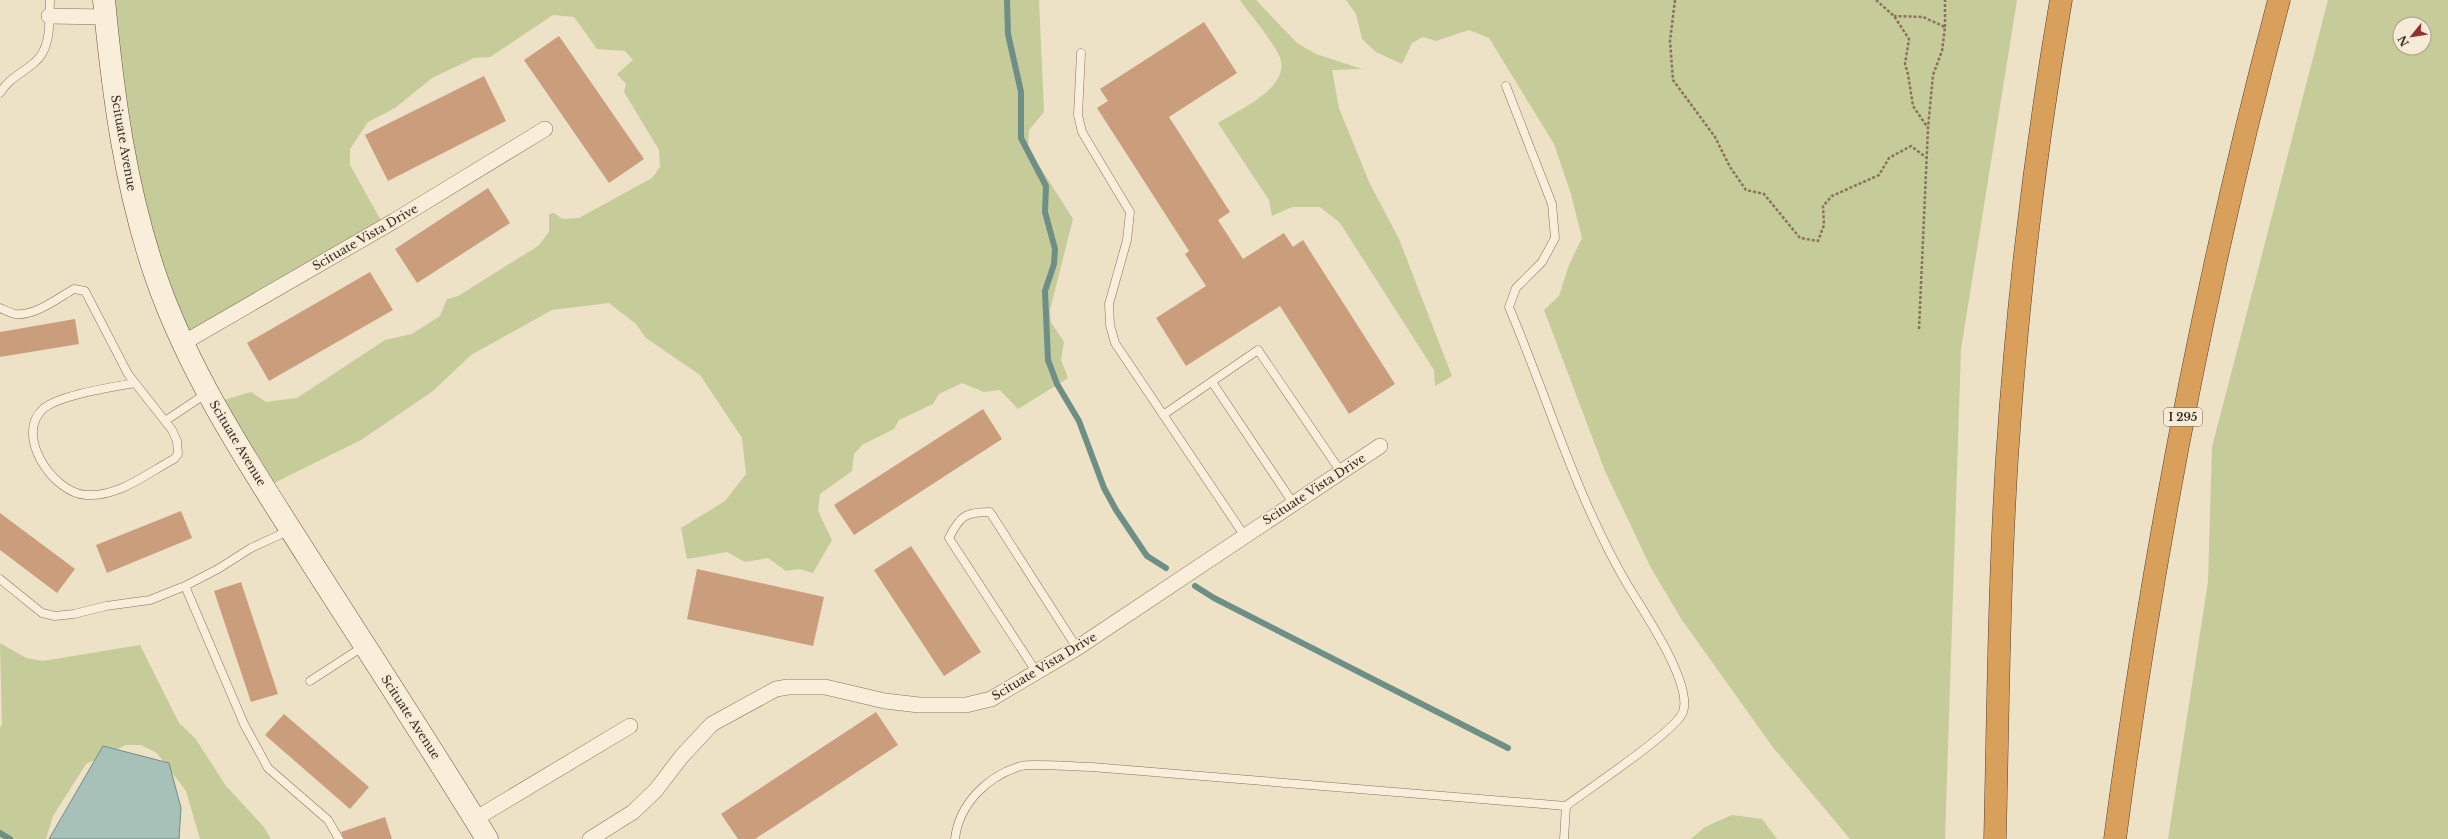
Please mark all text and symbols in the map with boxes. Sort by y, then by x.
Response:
north arrow [2392,16,2432,56]
text: N [2394,32,2412,49]
street label: Scituate Avenue [108,94,140,192]
street label: Scituate Vista Drive [310,201,421,273]
street label: Scituate Avenue [206,397,270,489]
road number: I 295 [2164,408,2202,426]
street label: Scituate Vista Drive [1260,450,1368,528]
street label: Scituate Vista Drive [989,629,1099,703]
street label: Scituate Avenue [378,672,444,762]

